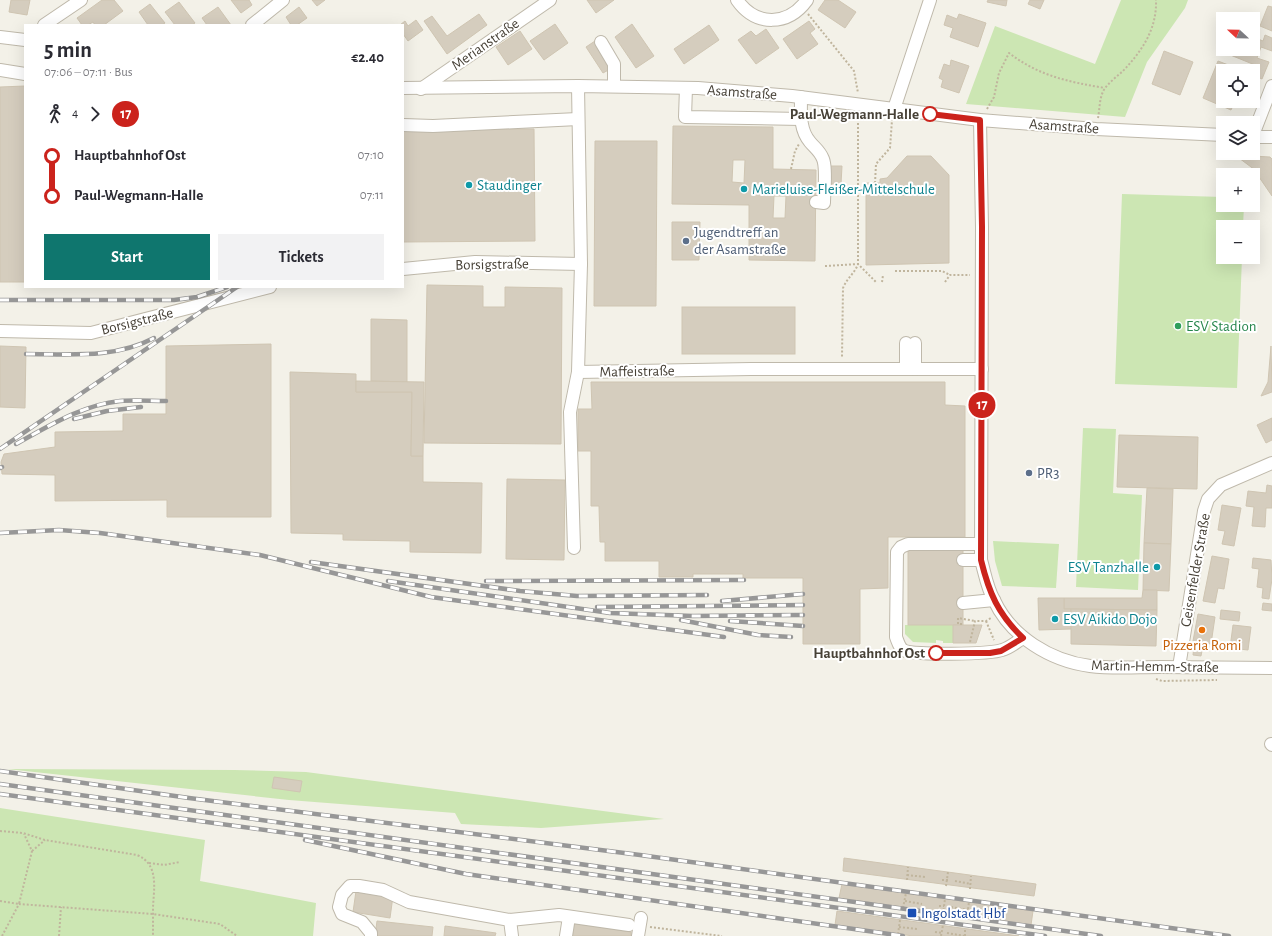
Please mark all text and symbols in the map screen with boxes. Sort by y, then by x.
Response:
north arrow [1216,12,1260,56]
map controls [1216,12,1260,264]
street label: Merianstraße [449,16,522,73]
text: 5 min [44,39,92,61]
text: €2.40 [351,50,384,65]
button: locate [1216,64,1260,108]
text: 07:06 – 07:11 · Bus [44,66,133,79]
street label: Asamstraße [706,83,778,102]
icon: walk [44,103,66,125]
icon: forward [84,103,106,125]
marker: Paul-Wegmann-Halle [922,106,938,122]
text: 4 [72,107,78,120]
text: 17 [120,107,131,121]
place label: Paul-Wegmann-Halle [790,107,919,122]
button: layers [1216,116,1260,160]
street label: Asamstraße [1028,117,1100,136]
text: Hauptbahnhof Ost [74,148,186,163]
text: 07:10 [357,149,384,162]
button: + [1216,168,1260,212]
place label: Staudinger [477,178,542,193]
marker: Staudinger [464,180,474,190]
place label: Marieluise-Fleißer-Mittelschule [752,182,935,197]
marker: Marieluise-Fleißer-Mittelschule [739,184,749,194]
text: Paul-Wegmann-Halle [74,188,203,203]
text: 07:11 [360,189,384,202]
button: − [1216,220,1260,264]
place label: Jugendtreff an der Asamstraße [694,225,786,257]
button: Start [44,234,210,280]
button: Tickets [218,234,384,280]
marker: Jugendtreff an der Asamstraße [681,236,691,246]
street label: Borsigstraße [455,256,529,273]
street label: Borsigstraße [100,305,175,338]
place label: ESV Stadion [1186,319,1256,334]
marker: ESV Stadion [1173,321,1183,331]
street label: Maffeistraße [599,363,675,380]
line badge: 17 [964,392,1000,418]
text: 17 [976,398,988,412]
place label: PR3 [1037,466,1059,481]
marker: PR3 [1024,468,1034,478]
street label: Geisenfelder Straße [1178,512,1213,628]
place label: ESV Tanzhalle [1068,560,1149,575]
marker: ESV Tanzhalle [1152,562,1162,572]
place label: ESV Aikido Dojo [1063,612,1157,627]
marker: ESV Aikido Dojo [1050,614,1060,624]
marker: Pizzeria Romi [1197,625,1207,635]
place label: Pizzeria Romi [1162,638,1242,653]
marker: Hauptbahnhof Ost [928,645,944,661]
place label: Hauptbahnhof Ost [813,646,925,661]
street label: Martin-Hemm-Straße [1091,658,1219,675]
place label: Ingolstadt Hbf [921,906,1007,921]
marker: Ingolstadt Hbf [906,907,918,919]

